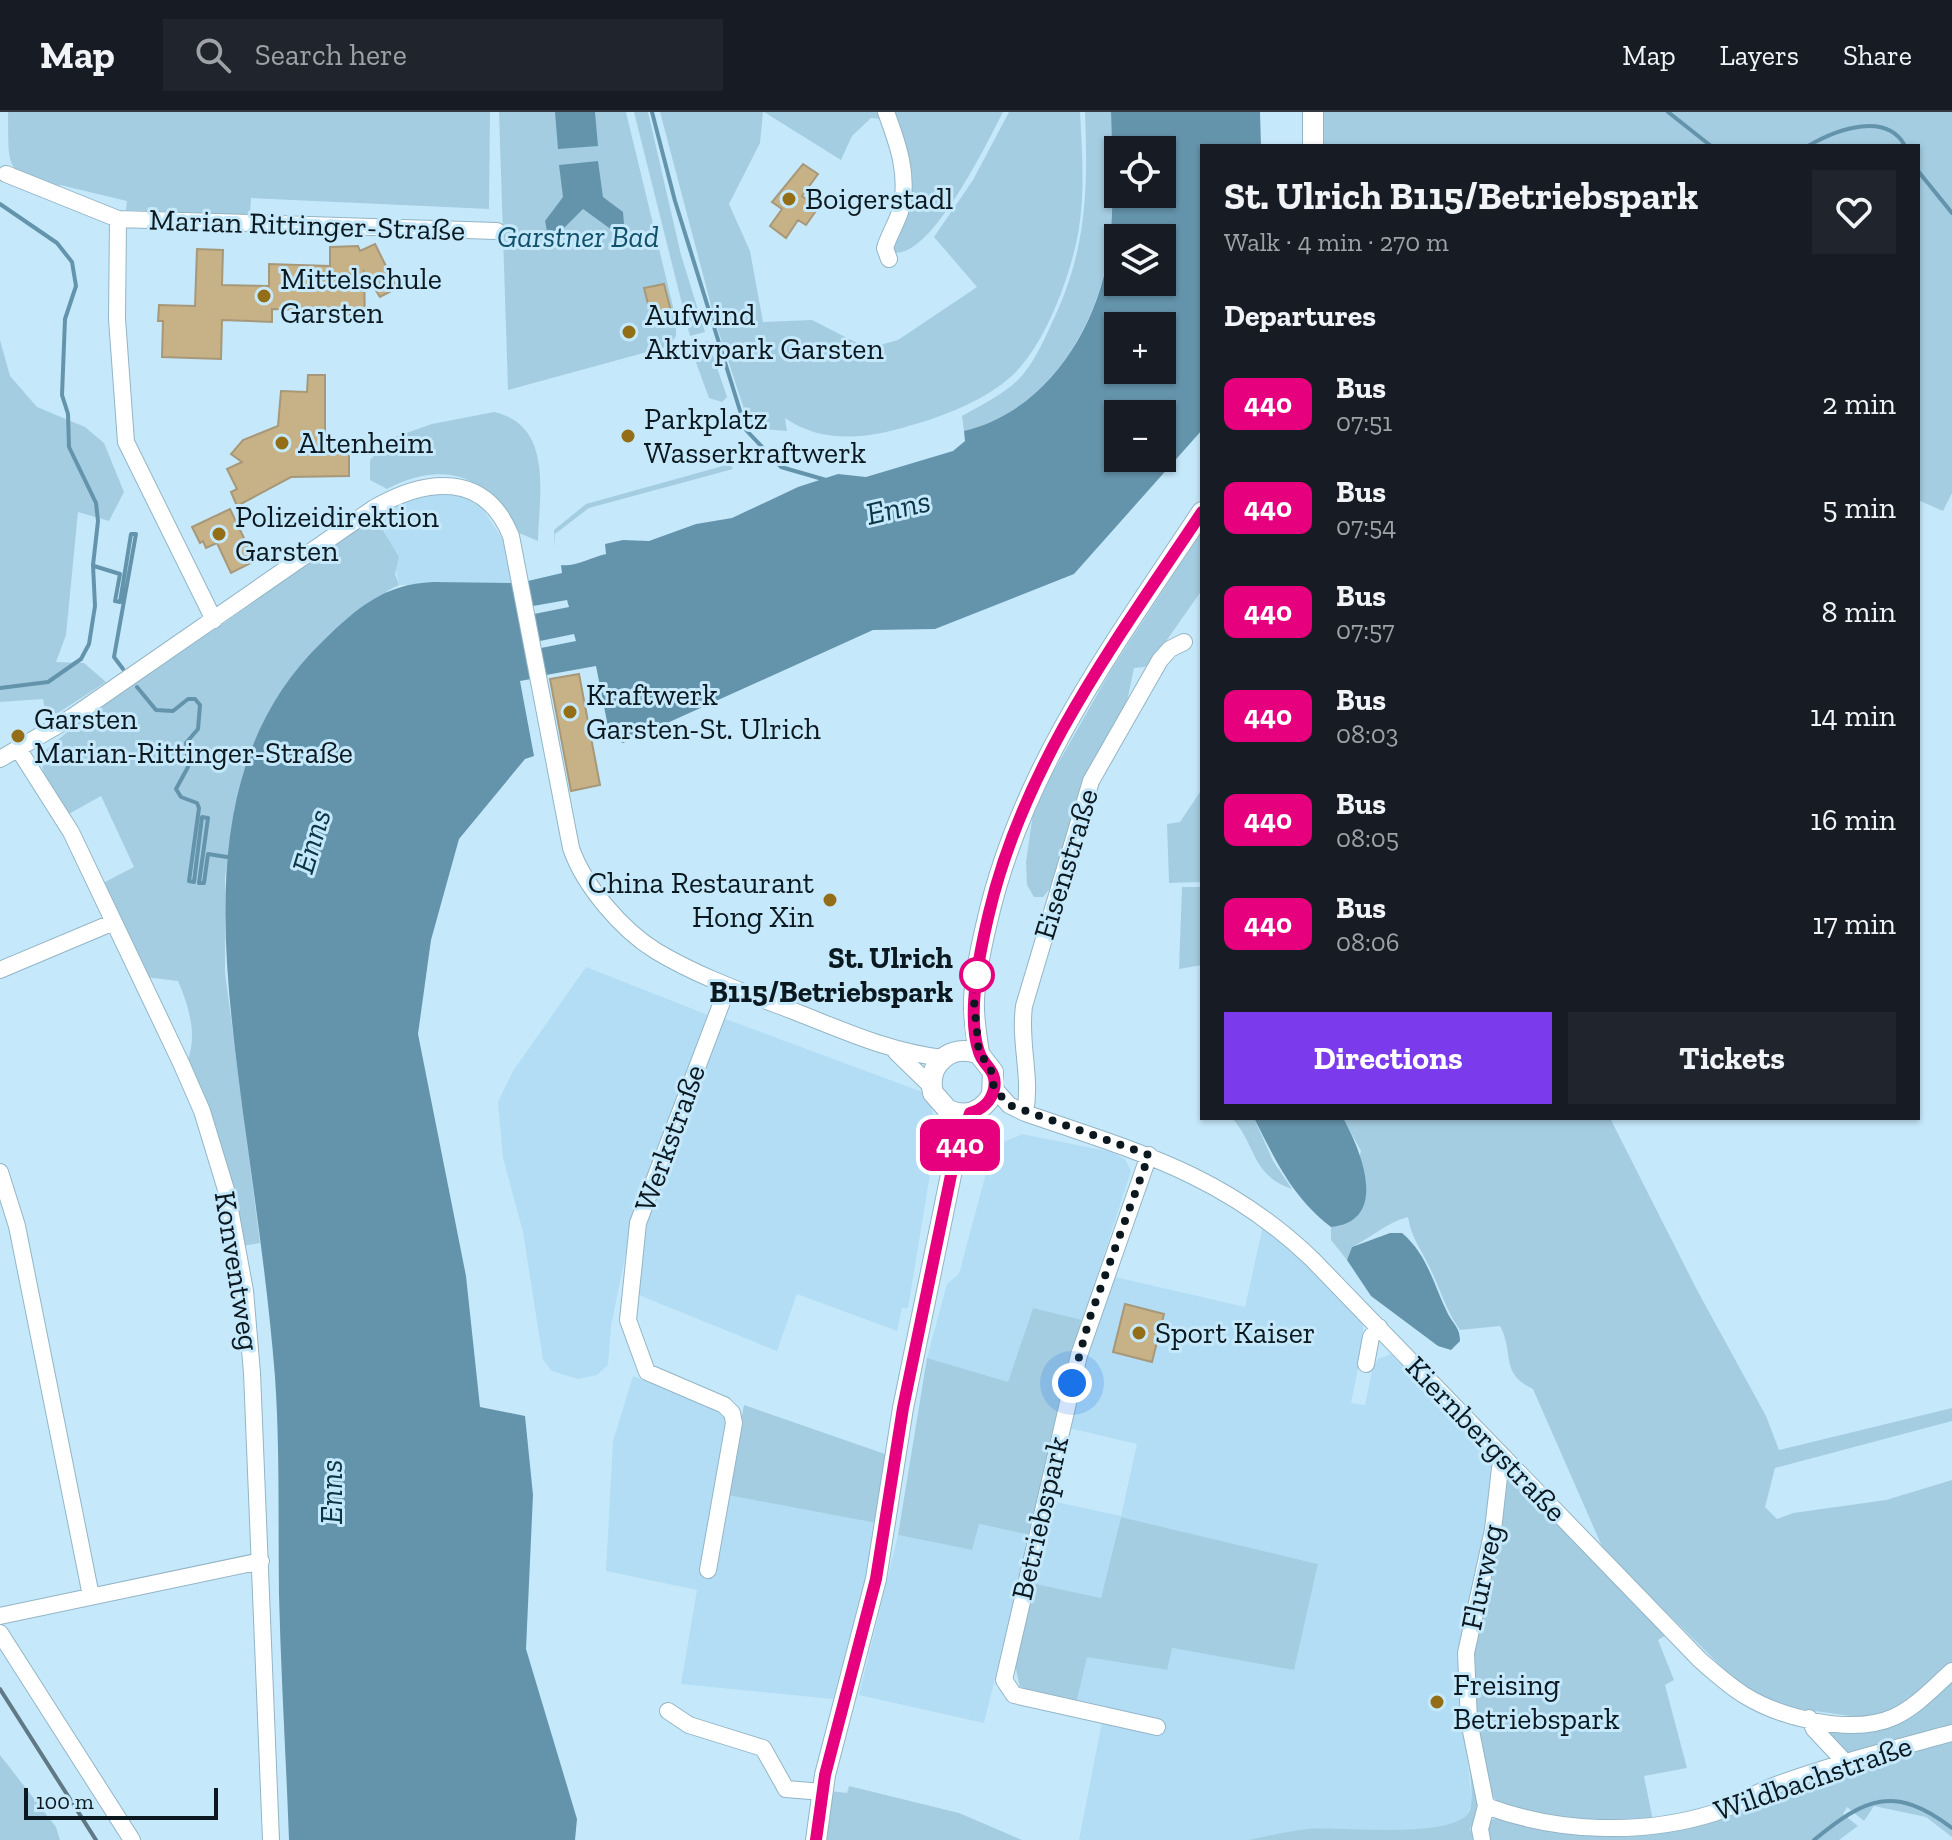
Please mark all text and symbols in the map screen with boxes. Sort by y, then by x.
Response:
search box [163,19,723,91]
text: Map [40,32,115,78]
icon: search [191,33,235,77]
text: Search here [255,37,407,73]
text: Map [1622,39,1676,72]
text: Layers [1720,39,1799,72]
text: Share [1843,39,1912,72]
map controls [1104,136,1176,472]
button: locate [1104,136,1176,208]
button: heart [1812,170,1896,254]
text: St. Ulrich B115/Betriebspark [1224,173,1698,219]
place label: Boigerstadl [805,181,953,217]
marker: Boigerstadl [780,190,798,208]
street label: Marian Rittinger-Straße [148,201,466,249]
park label: Garstner Bad [497,219,659,255]
button: layers [1104,224,1176,296]
text: Walk · 4 min · 270 m [1224,226,1449,258]
place label: Mittelschule Garsten [280,261,442,331]
marker: Mittelschule Garsten [255,287,273,305]
place label: Aufwind Aktivpark Garsten [645,297,884,367]
text: Departures [1224,298,1376,334]
button: + [1104,312,1176,384]
marker: Aufwind Aktivpark Garsten [620,323,638,341]
text: Bus [1336,370,1386,406]
text: 2 min [1822,386,1896,422]
text: 440 [1244,387,1292,420]
button: − [1104,400,1176,472]
place label: Parkplatz Wasserkraftwerk [644,401,867,471]
text: 07:51 [1336,406,1392,438]
place label: Altenheim [298,425,433,461]
marker: Parkplatz Wasserkraftwerk [619,427,637,445]
marker: Altenheim [273,434,291,452]
text: Bus [1336,474,1386,510]
water label: Enns [862,481,934,533]
text: 5 min [1822,490,1896,526]
text: 440 [1244,491,1292,524]
place label: Polizeidirektion Garsten [235,499,439,569]
text: 07:54 [1336,510,1396,542]
marker: Polizeidirektion Garsten [210,525,228,543]
text: Bus [1336,578,1386,614]
text: 8 min [1822,594,1896,630]
text: 440 [1244,595,1292,628]
text: 07:57 [1336,614,1395,646]
place label: Kraftwerk Garsten-St. Ulrich [586,677,821,747]
text: Bus [1336,682,1386,718]
text: 14 min [1810,698,1896,734]
text: 440 [1244,699,1292,732]
place label: Garsten Marian-Rittinger-Straße [34,701,353,771]
marker: Kraftwerk Garsten-St. Ulrich [561,703,579,721]
text: 08:03 [1336,718,1398,750]
marker: Garsten Marian-Rittinger-Straße [9,727,27,745]
street label: Eisenstraße [1026,784,1106,944]
text: Bus [1336,786,1386,822]
text: 16 min [1810,802,1896,838]
text: 440 [1244,803,1292,836]
water label: Enns [283,804,339,878]
text: 08:05 [1336,822,1399,854]
place label: China Restaurant Hong Xin [588,865,814,935]
text: Bus [1336,890,1386,926]
marker: China Restaurant Hong Xin [821,891,839,909]
text: 17 min [1813,906,1896,942]
text: 440 [1244,907,1292,940]
text: 08:06 [1336,926,1400,958]
place label: St. Ulrich B115/Betriebspark [709,940,954,1010]
marker: St. Ulrich B115/Betriebspark [960,958,994,992]
button: Directions [1224,1012,1552,1104]
button: Tickets [1568,1012,1896,1104]
street label: Werkstraße [627,1060,713,1216]
line badge: 440 [914,1119,1006,1171]
text: 440 [936,1128,984,1161]
street label: Konventweg [207,1189,267,1353]
place label: Sport Kaiser [1155,1315,1315,1351]
marker: Sport Kaiser [1130,1324,1148,1342]
street label: Kiernbergstraße [1398,1349,1574,1529]
your location [1052,1363,1092,1403]
street label: Betriebspark [1004,1432,1076,1603]
water label: Enns [312,1459,350,1525]
street label: Flurweg [1453,1521,1511,1633]
place label: Freising Betriebspark [1453,1667,1620,1737]
marker: Freising Betriebspark [1428,1693,1446,1711]
street label: Wildbachstraße [1709,1727,1917,1829]
scale bar [24,1784,218,1820]
text: 100 m [36,1788,94,1815]

